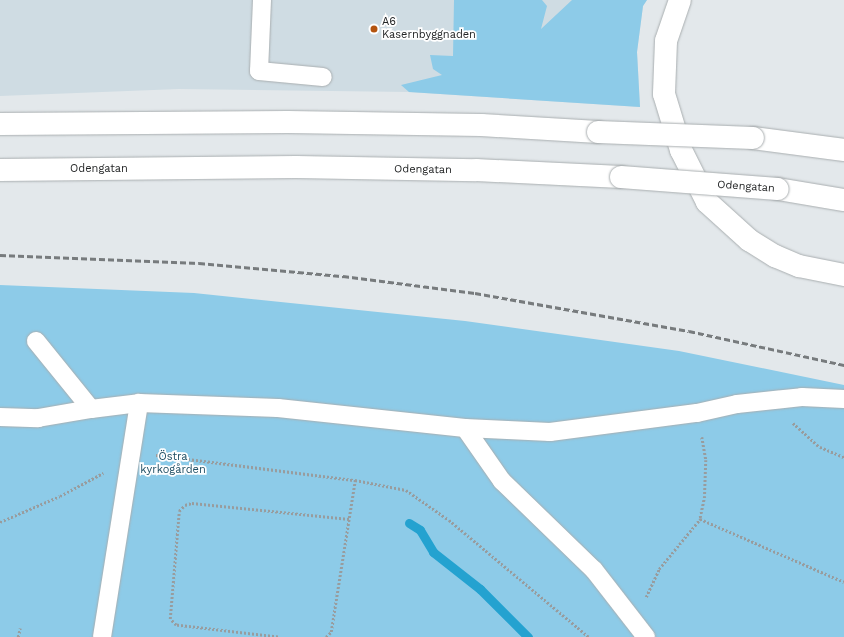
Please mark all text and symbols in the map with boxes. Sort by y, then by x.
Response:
place label: A6 Kasernbyggnaden [382,16,476,42]
marker: A6 Kasernbyggnaden [369,24,379,34]
street label: Odengatan [70,162,128,176]
street label: Odengatan [394,163,452,177]
street label: Odengatan [717,178,775,196]
park label: Östra kyrkogården [140,451,206,477]

